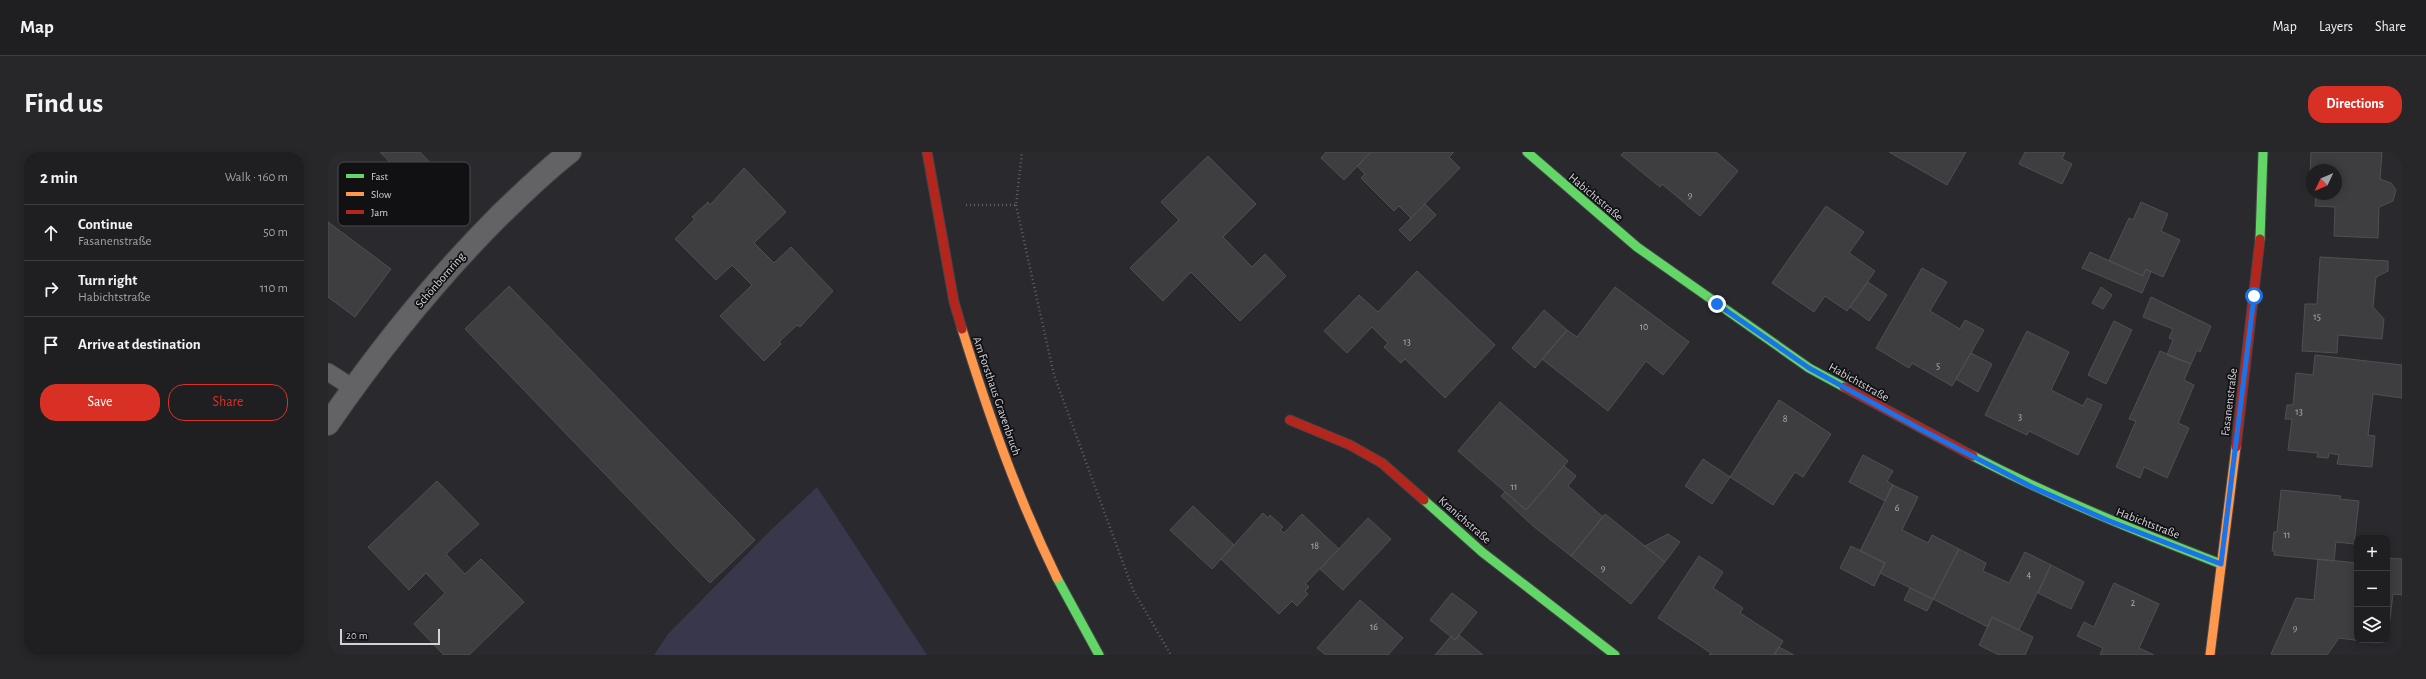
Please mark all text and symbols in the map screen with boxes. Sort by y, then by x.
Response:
text: Map [20,18,54,37]
text: Map [2272,20,2297,34]
text: Layers [2319,20,2353,34]
text: Share [2375,20,2406,34]
button: Directions [2308,86,2402,123]
text: Find us [24,90,103,118]
legend [338,162,470,226]
north arrow [2306,164,2342,200]
text: 2 min [40,169,78,186]
text: Walk · 160 m [225,171,288,184]
text: Fast [371,171,389,182]
street label: Habichtstraße [1566,171,1626,223]
text: Slow [371,189,392,200]
house number: 9 [1688,190,1693,200]
text: Jam [371,207,388,218]
text: Continue [78,217,133,232]
icon: ahead [40,222,62,244]
text: 50 m [263,226,288,239]
text: Fasanenstraße [78,235,152,248]
street label: Schönbornring [413,250,467,310]
text: Turn right [78,273,137,288]
icon: right [40,278,62,300]
text: 110 m [260,282,288,295]
route start [2245,287,2263,305]
text: Habichtstraße [78,291,151,304]
route end [1708,295,1726,313]
house number: 15 [2313,312,2321,322]
house number: 10 [1640,322,1648,332]
icon: arrive [40,334,62,356]
street label: Am Forsthaus Gravenbruch [971,335,1023,457]
text: Arrive at destination [78,337,201,352]
house number: 13 [1403,337,1411,347]
street label: Habichtstraße [1827,361,1891,403]
house number: 5 [1936,361,1940,371]
street label: Fasanenstraße [2219,368,2239,436]
button: Save [40,384,160,421]
button: Share [168,384,288,421]
house number: 13 [2295,407,2303,417]
house number: 3 [2018,412,2022,422]
house number: 8 [1783,414,1788,424]
house number: 11 [1511,482,1517,492]
street label: Kranichstraße [1436,494,1494,546]
house number: 6 [1895,503,1900,513]
street label: Habichtstraße [2115,505,2181,541]
house number: 11 [2284,530,2290,540]
map controls [2354,535,2390,643]
button: + [2354,535,2390,571]
house number: 18 [1311,541,1319,551]
house number: 9 [1601,563,1606,573]
house number: 4 [2027,570,2032,580]
button: − [2354,571,2390,607]
house number: 2 [2131,598,2136,608]
button: layers [2354,607,2390,643]
house number: 16 [1370,622,1378,632]
house number: 9 [2293,623,2298,633]
scale bar [340,627,440,646]
text: 20 m [346,630,367,641]

